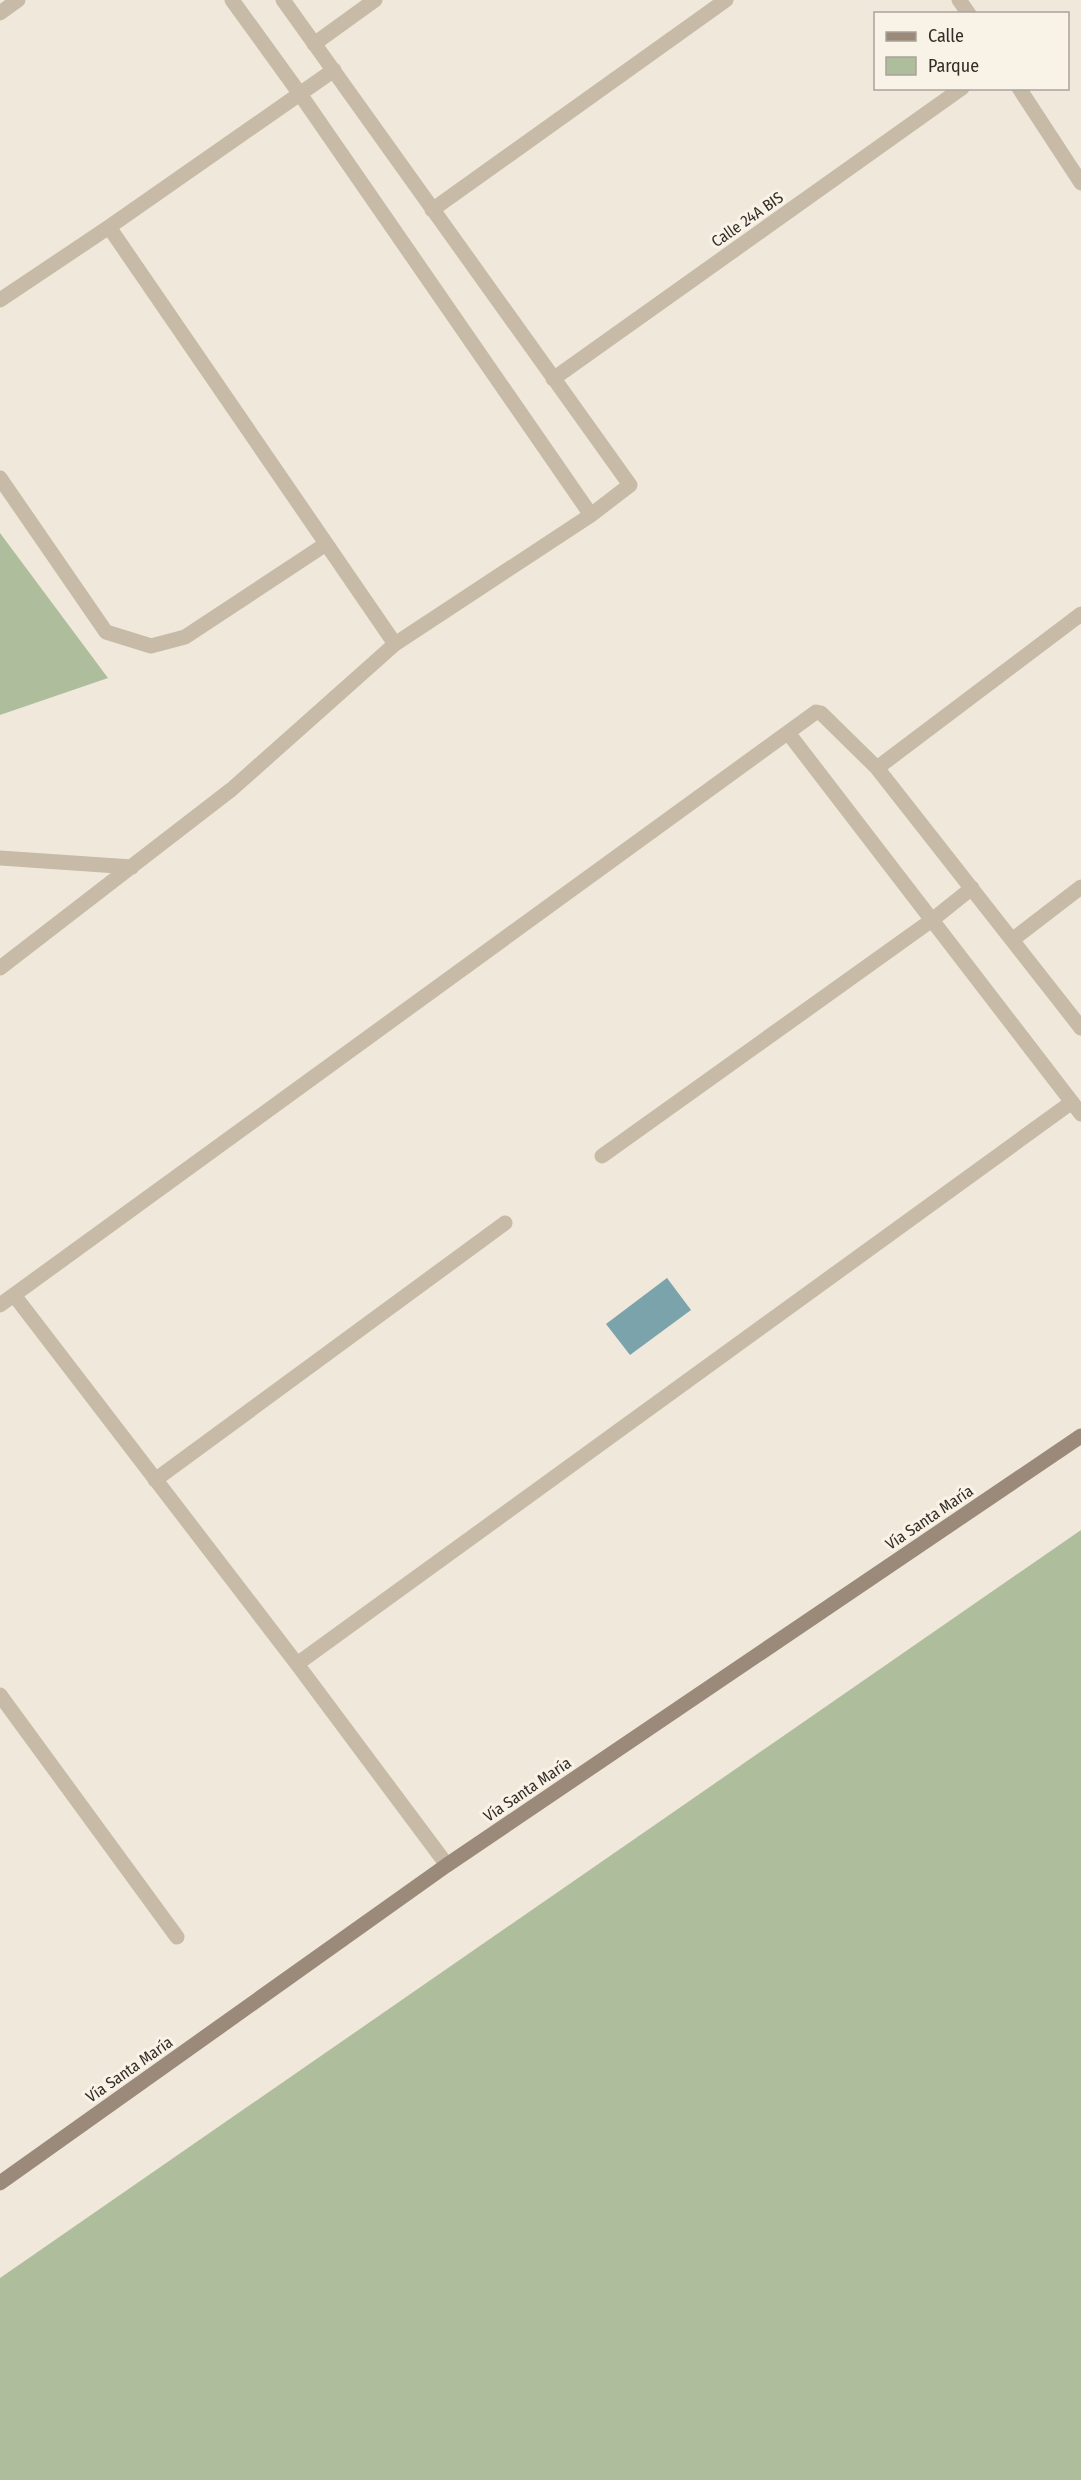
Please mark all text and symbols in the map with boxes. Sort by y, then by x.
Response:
legend [874,12,1069,90]
text: Calle [928,25,964,47]
text: Parque [928,55,979,77]
street label: Calle 24A BIS [708,188,787,251]
street label: Vía Santa María [882,1481,977,1554]
street label: Vía Santa María [480,1753,575,1826]
street label: Vía Santa María [82,2032,176,2106]

